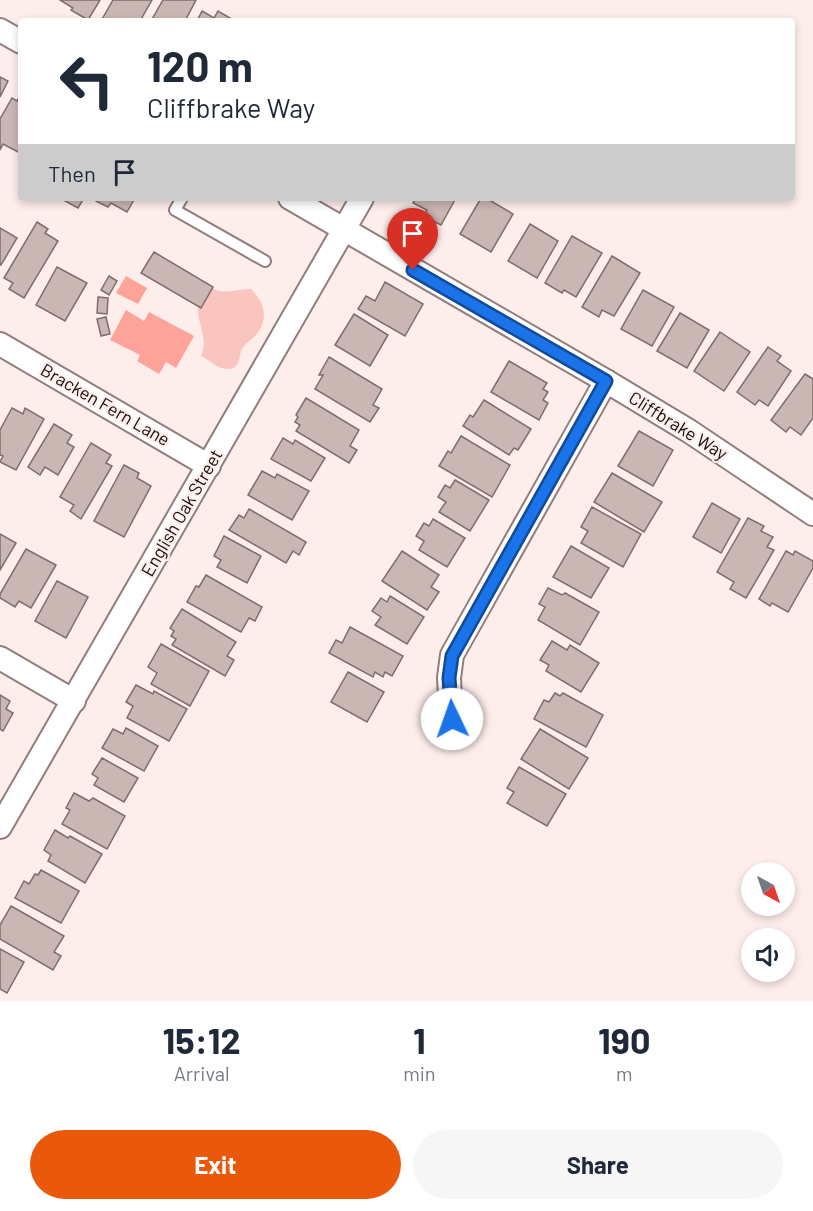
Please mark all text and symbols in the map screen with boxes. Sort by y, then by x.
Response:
text: 120 m [147,40,253,90]
icon: left [48,42,126,120]
text: Cliffbrake Way [147,91,315,123]
icon: arrive [108,156,141,189]
text: Then [48,160,96,186]
pin [387,208,438,270]
icon: arrive [396,217,429,250]
street label: Bracken Fern Lane [37,358,174,450]
street label: Cliffbrake Way [625,386,732,464]
street label: English Oak Street [136,445,226,580]
position arrow [420,687,484,751]
north arrow [741,862,795,916]
map controls [741,862,795,982]
button: sound [741,928,795,982]
text: 15:12 [163,1018,241,1061]
text: 1 [413,1018,426,1061]
text: 190 [598,1018,650,1061]
text: Arrival [174,1061,230,1085]
text: min [403,1061,436,1085]
text: m [616,1061,633,1085]
button: Exit [30,1130,401,1199]
button: Share [413,1130,783,1199]

